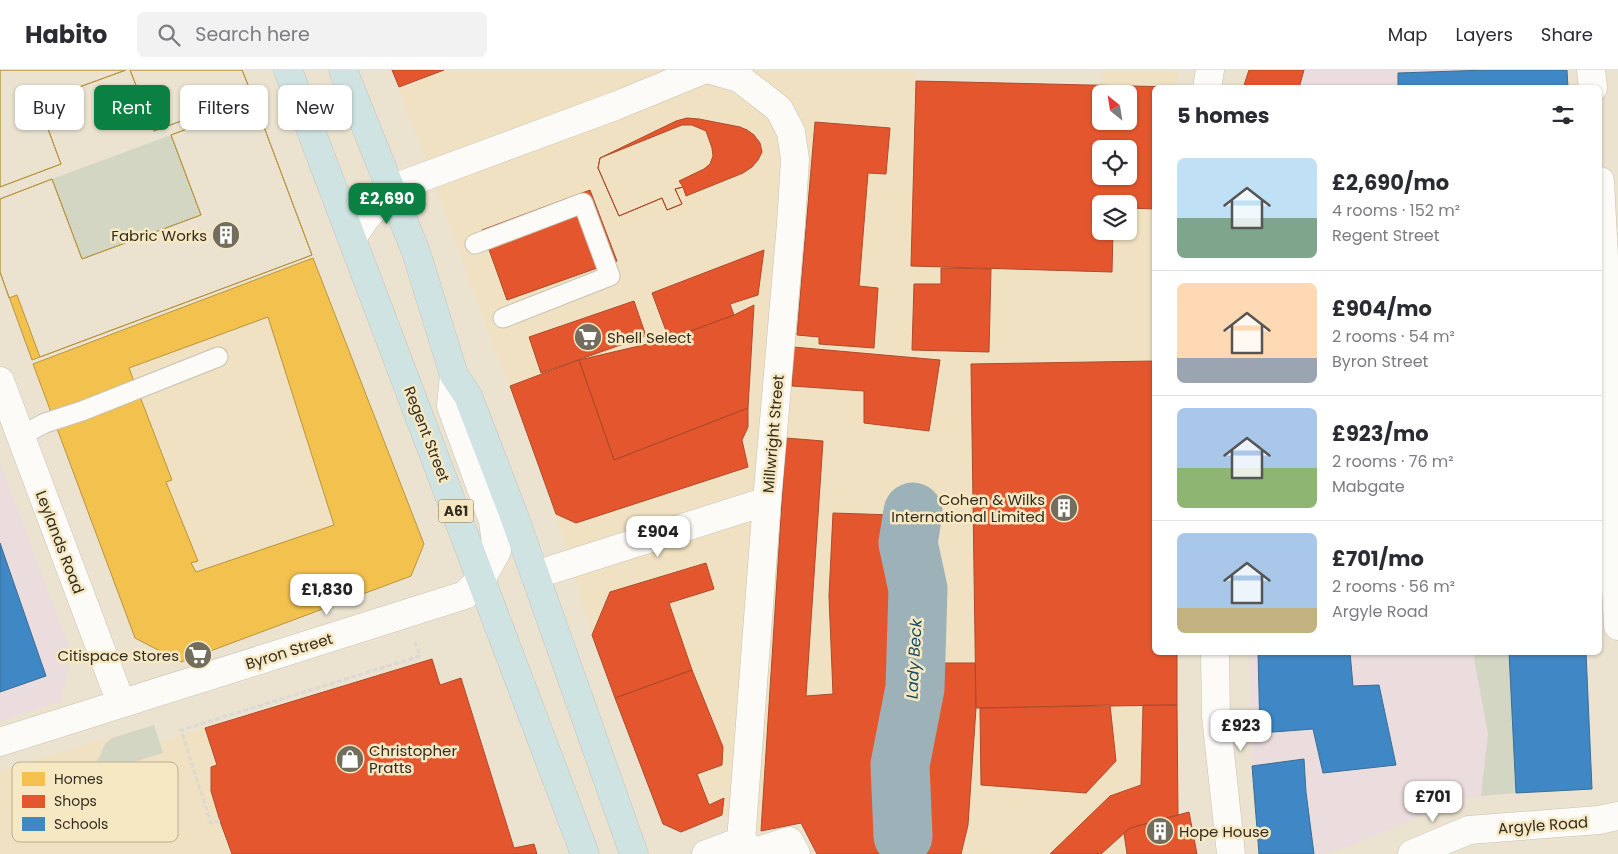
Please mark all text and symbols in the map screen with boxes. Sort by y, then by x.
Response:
search box [137,12,487,57]
text: Habito [25,18,107,51]
icon: search [155,21,183,49]
text: Search here [195,21,310,48]
text: Map [1388,22,1428,47]
text: Layers [1456,22,1513,47]
text: Share [1541,22,1593,47]
chip: Buy [15,85,84,130]
chip: Rent [94,85,170,130]
chip: Filters [180,85,268,130]
chip: New [278,85,352,130]
north arrow [1092,85,1138,130]
map controls [1092,85,1137,240]
text: 5 homes [1177,101,1270,130]
icon: filters [1549,101,1577,129]
button: locate [1092,140,1137,185]
text: £2,690/mo [1332,168,1449,197]
icon: home [1217,178,1277,238]
pin: £2,690 [346,182,428,225]
text: £2,690 [360,187,414,210]
button: layers [1092,195,1137,240]
text: 4 rooms · 152 m² [1332,199,1460,222]
building icon: Fabric Works [211,220,241,250]
text: Regent Street [1332,224,1440,247]
place label: Fabric Works [111,225,207,246]
text: £904/mo [1332,294,1432,323]
icon: home [1217,303,1277,363]
supermarket icon: Shell Select [573,322,603,352]
text: 2 rooms · 54 m² [1332,325,1455,348]
place label: Shell Select [607,327,692,348]
text: Byron Street [1332,350,1428,373]
street label: Millwright Street [757,374,789,494]
street label: Regent Street [399,383,455,485]
text: £923/mo [1332,419,1429,448]
icon: home [1217,428,1277,488]
text: 2 rooms · 76 m² [1332,450,1454,473]
text: Mabgate [1332,475,1405,498]
street label: Leylands Road [31,488,89,596]
place label: Cohen & Wilks International Limited [891,489,1045,527]
building icon: Cohen & Wilks International Limited [1049,493,1079,523]
road number: A61 [438,500,474,522]
pin: £904 [628,516,688,558]
text: £904 [637,520,679,543]
text: £701/mo [1332,544,1424,573]
icon: home [1217,553,1277,613]
pin: £1,830 [286,574,368,616]
text: 2 rooms · 56 m² [1332,575,1455,598]
text: £1,830 [301,578,353,601]
text: Argyle Road [1332,600,1428,623]
water label: Lady Beck [900,618,928,700]
street label: Byron Street [243,628,335,674]
supermarket icon: Citispace Stores [183,640,213,670]
place label: Citispace Stores [57,645,179,666]
pin: £923 [1211,710,1271,752]
text: £923 [1221,714,1261,737]
place label: Christopher Pratts [369,740,457,778]
shop icon: Christopher Pratts [335,744,365,774]
legend [12,762,178,842]
text: Homes [54,769,103,789]
pin: £701 [1403,780,1463,823]
text: £701 [1415,785,1451,808]
text: Shops [54,791,97,811]
street label: Argyle Road [1497,811,1589,839]
text: Schools [54,814,108,834]
building icon: Hope House [1145,816,1175,846]
place label: Hope House [1179,821,1269,842]

